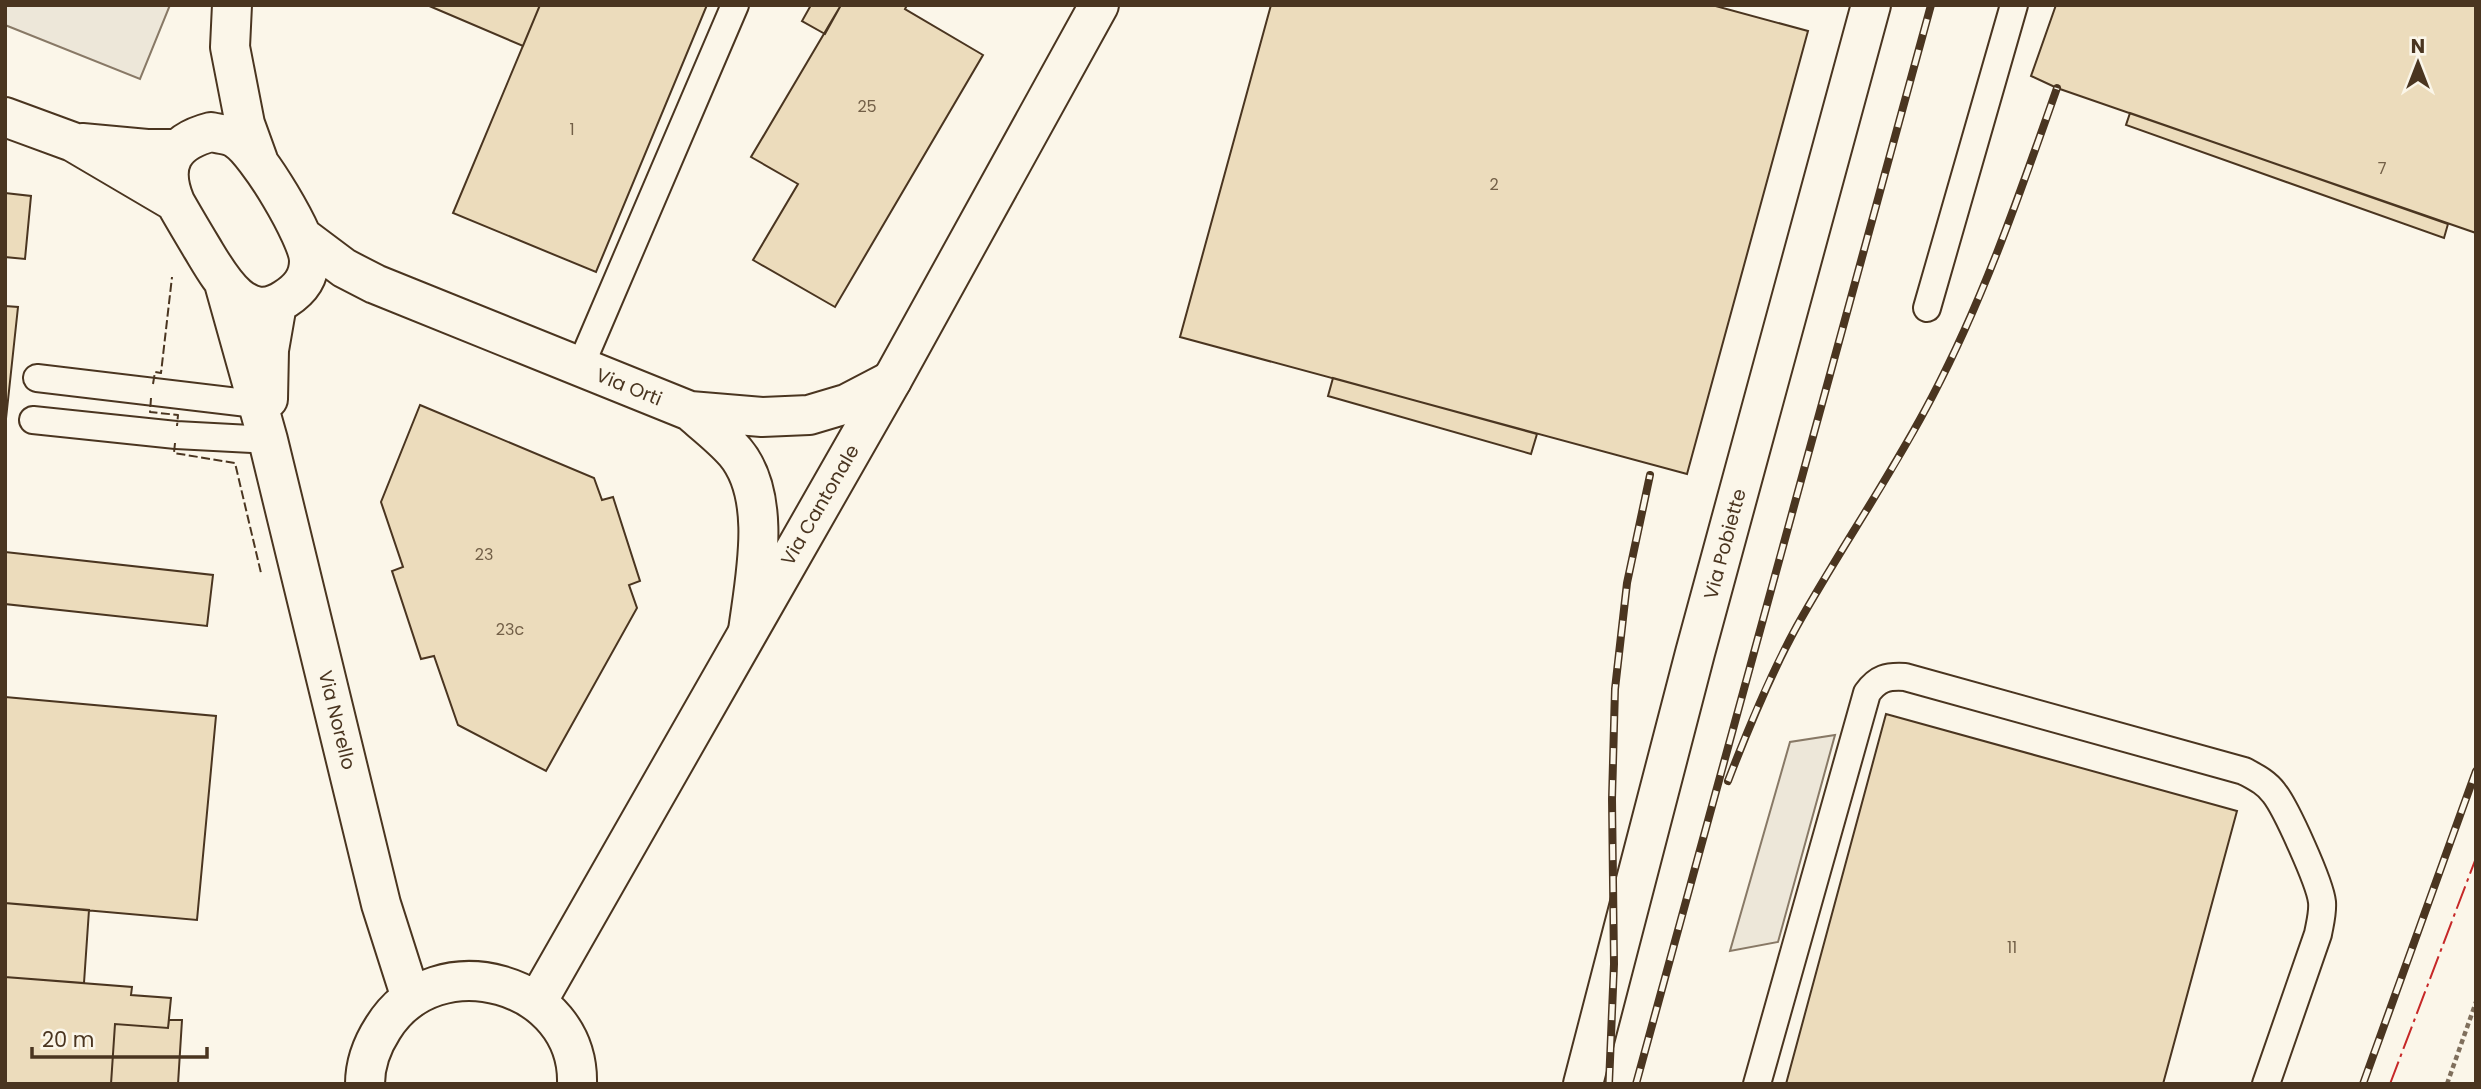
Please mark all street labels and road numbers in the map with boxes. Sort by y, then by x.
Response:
street label: Via Orti [592,362,666,412]
street label: Via Cantonale [774,440,866,570]
street label: Via Pobiette [1697,486,1753,602]
street label: Via Norello [312,668,362,772]

